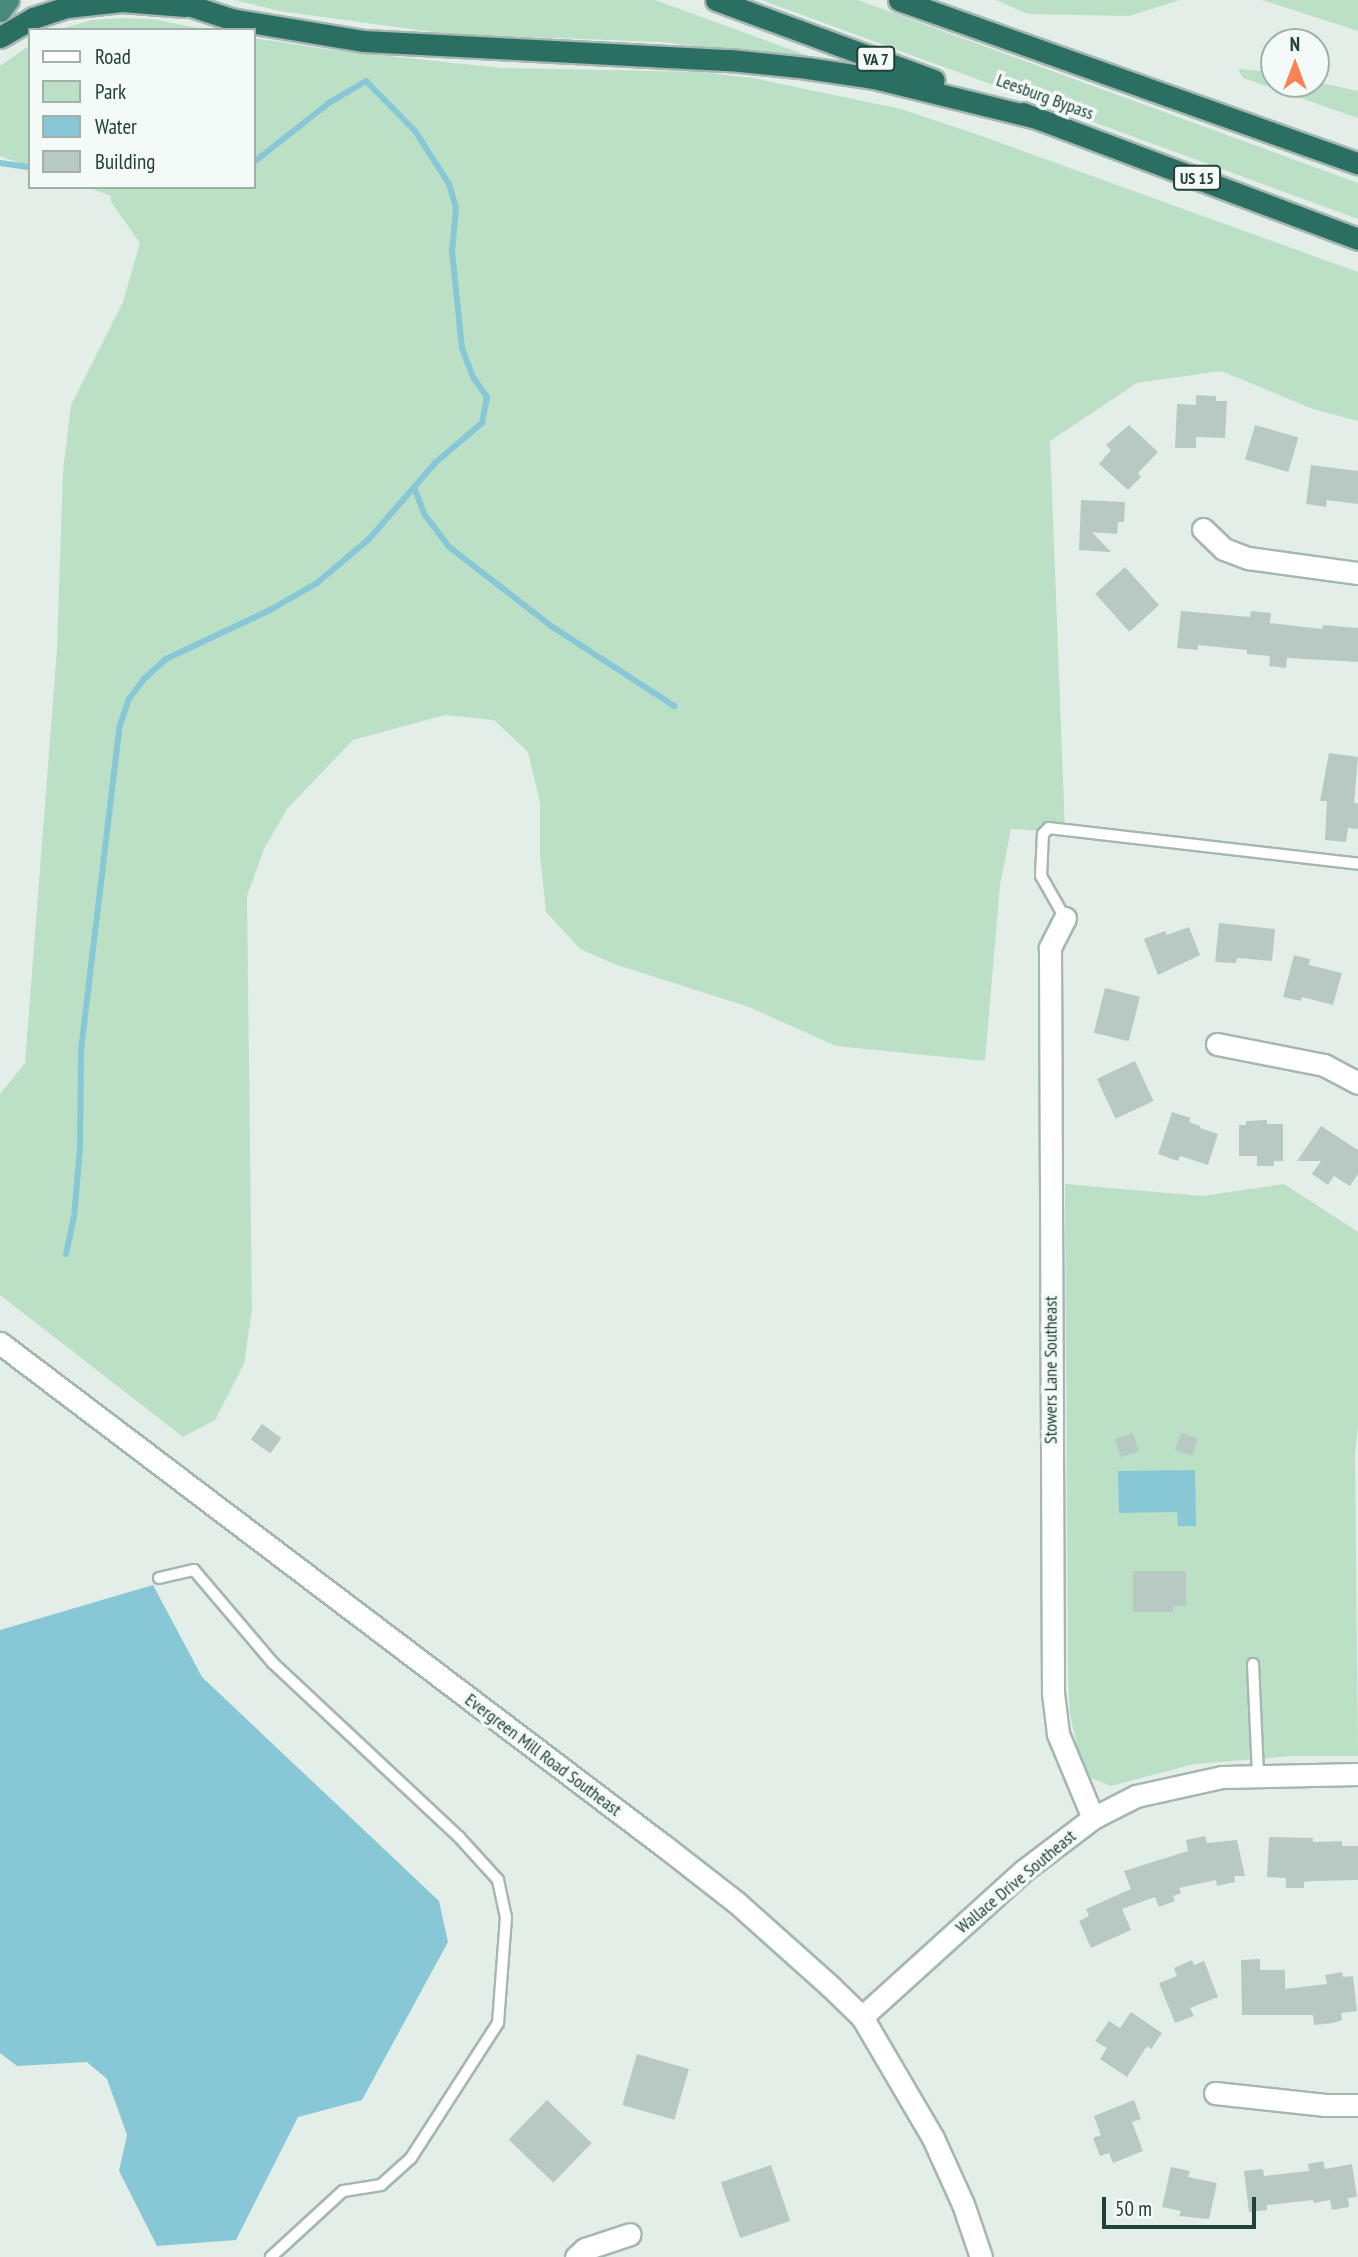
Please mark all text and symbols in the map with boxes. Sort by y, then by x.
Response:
legend [28,28,256,189]
north arrow [1260,28,1330,98]
text: N [1290,32,1300,56]
text: Road [95,43,131,70]
road number: VA 7 [855,46,897,72]
street label: Leesburg Bypass [993,69,1097,125]
text: Park [95,78,126,105]
text: Water [95,113,137,140]
text: Building [95,148,155,175]
road number: US 15 [1172,166,1222,190]
street label: Stowers Lane Southeast [1040,1296,1062,1444]
street label: Evergreen Mill Road Southeast [461,1689,625,1821]
street label: Wallace Drive Southeast [952,1826,1080,1938]
scale bar [1106,2184,1260,2228]
text: 50 m [1115,2195,1152,2222]

